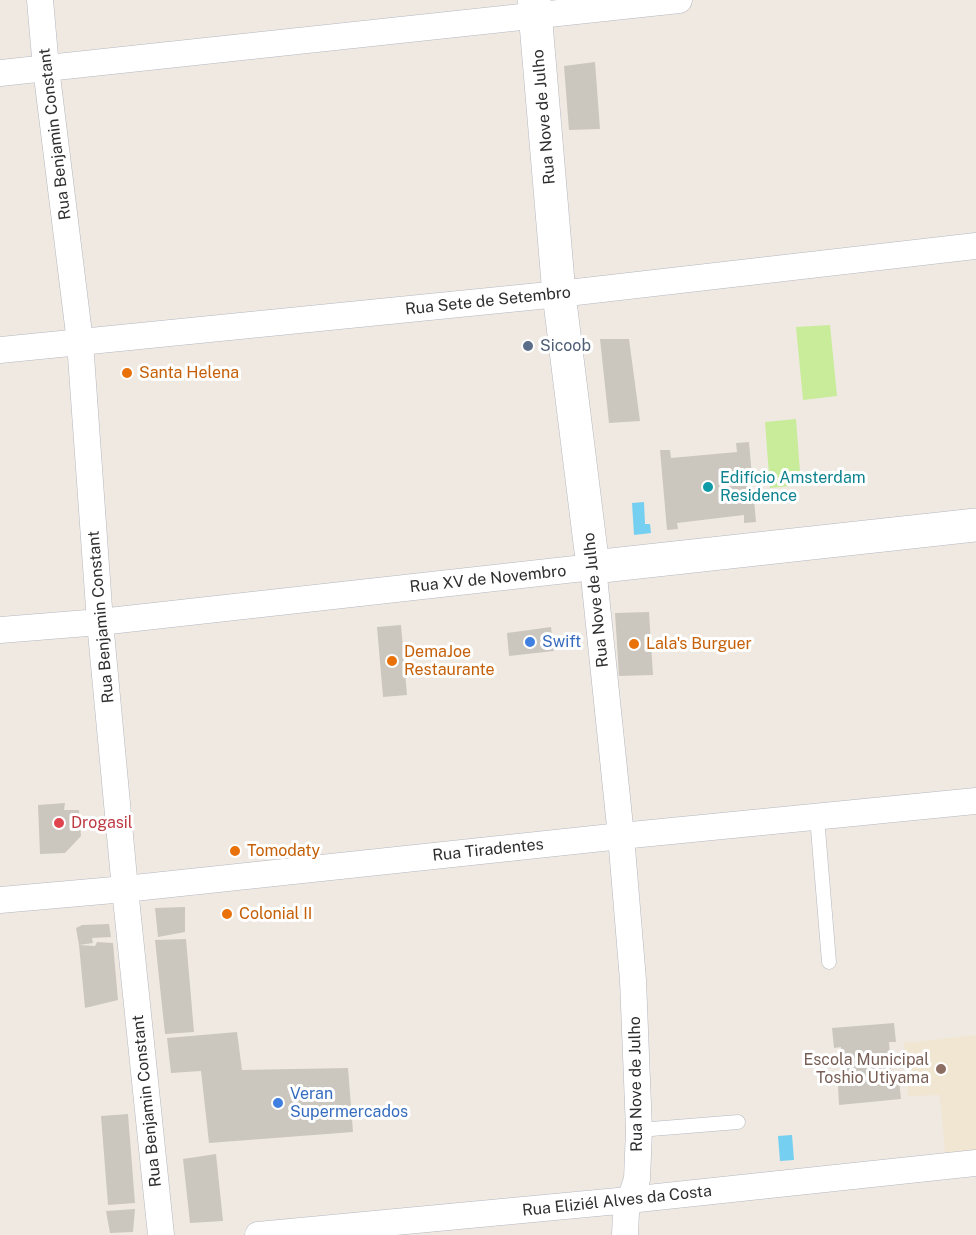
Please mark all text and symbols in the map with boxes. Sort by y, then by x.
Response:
street label: Rua Benjamin Constant [35,47,75,221]
street label: Rua Nove de Julho [529,49,559,185]
street label: Rua Sete de Setembro [404,283,572,319]
place label: Sicoob [540,336,591,356]
marker: Sicoob [521,339,535,353]
place label: Santa Helena [139,363,239,383]
marker: Santa Helena [120,366,134,380]
place label: Edifício Amsterdam Residence [720,468,866,506]
marker: Edifício Amsterdam Residence [701,480,715,494]
street label: Rua Benjamin Constant [84,530,118,704]
street label: Rua Nove de Julho [579,532,613,668]
street label: Rua XV de Novembro [409,561,567,597]
place label: Swift [542,632,581,652]
place label: Lala's Burguer [646,634,752,654]
marker: Swift [523,635,537,649]
marker: Lala's Burguer [627,637,641,651]
place label: DemaJoe Restaurante [404,642,495,680]
marker: DemaJoe Restaurante [385,654,399,668]
place label: Drogasil [71,813,133,833]
marker: Drogasil [52,816,66,830]
street label: Rua Tiradentes [431,835,545,865]
place label: Tomodaty [247,841,320,861]
marker: Tomodaty [228,844,242,858]
place label: Colonial II [239,904,312,924]
marker: Colonial II [220,907,234,921]
street label: Rua Benjamin Constant [128,1014,166,1188]
street label: Rua Nove de Julho [625,1016,647,1152]
place label: Escola Municipal Toshio Utiyama [803,1050,929,1088]
marker: Escola Municipal Toshio Utiyama [934,1062,948,1076]
place label: Veran Supermercados [290,1084,408,1122]
marker: Veran Supermercados [271,1096,285,1110]
street label: Rua Eliziél Alves da Costa [521,1181,713,1221]

